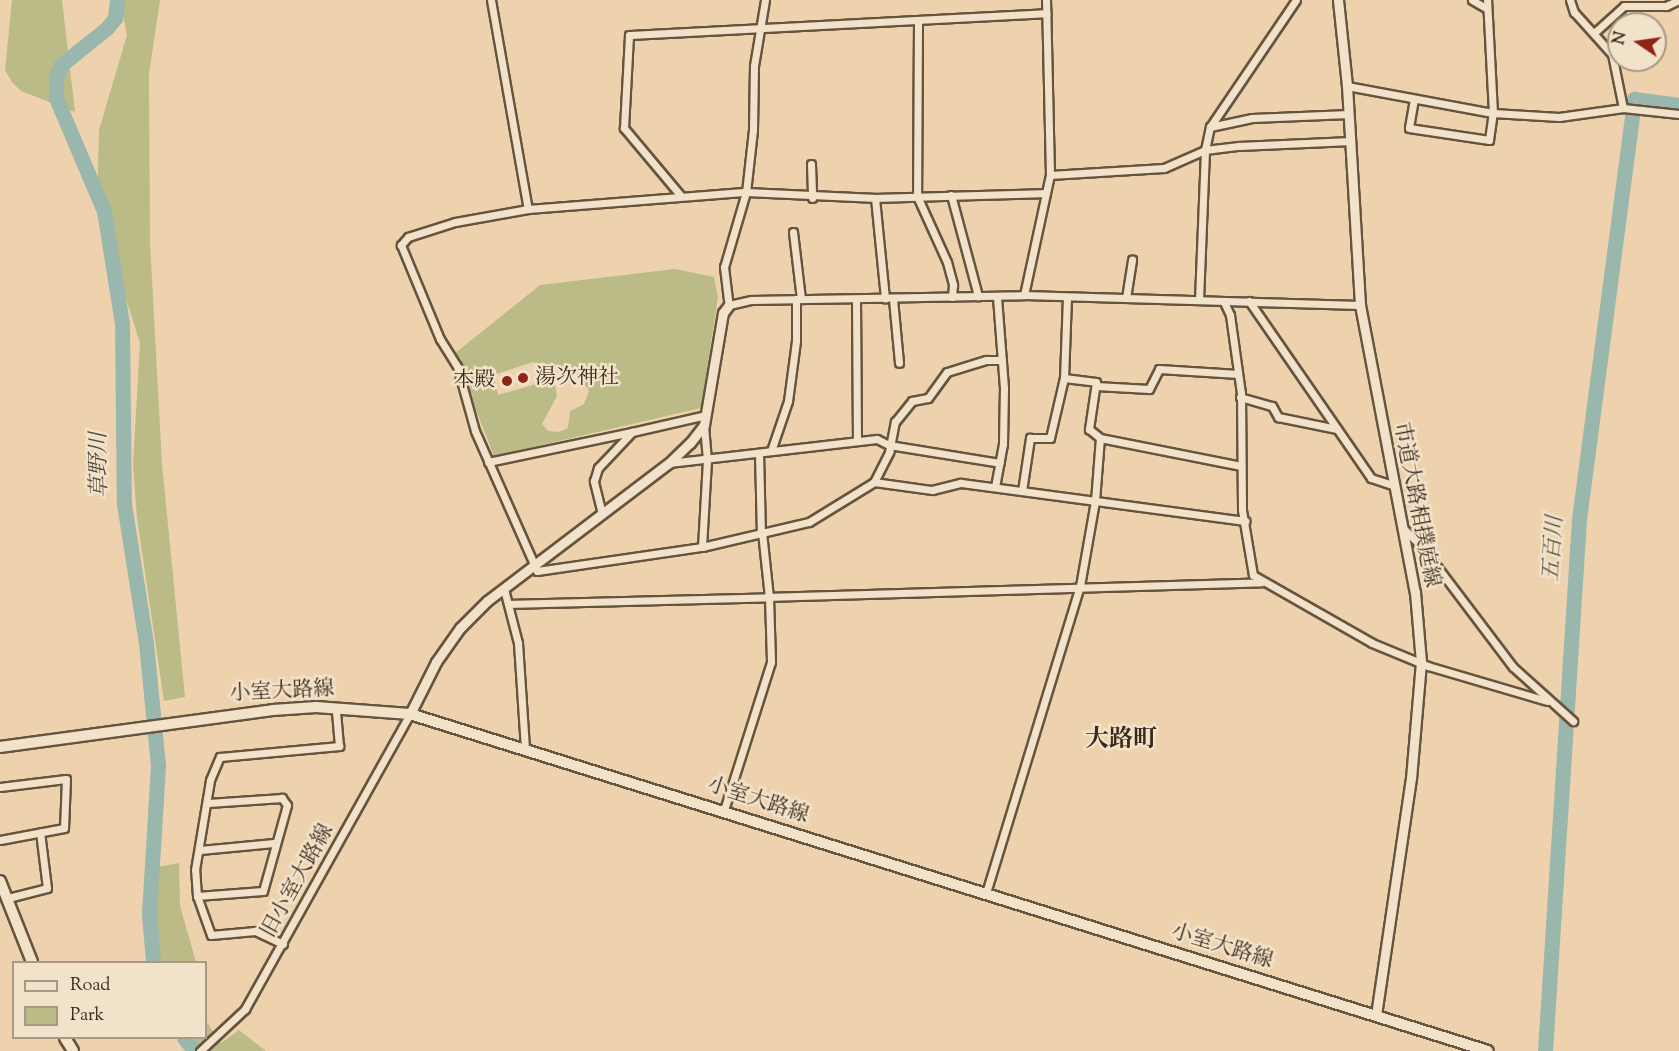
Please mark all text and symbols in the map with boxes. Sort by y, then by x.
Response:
north arrow [1607,12,1667,72]
text: N [1608,29,1634,47]
place label: 湯次神社 [535,365,619,391]
place label: 本殿 [453,368,495,394]
marker: 湯次神社 [516,371,530,385]
marker: 本殿 [500,374,514,388]
street label: 市道大路相撲庭線 [1388,420,1444,590]
water label: 草野川 [87,432,115,498]
water label: 五百川 [1540,515,1570,583]
street label: 小室大路線 [229,677,335,707]
district label: 大路町 [1085,727,1157,755]
street label: 小室大路線 [704,773,812,829]
street label: 旧小室大路線 [256,820,340,942]
street label: 小室大路線 [1168,920,1276,974]
legend [12,961,207,1039]
text: Road [70,973,110,999]
text: Park [70,1003,104,1029]

